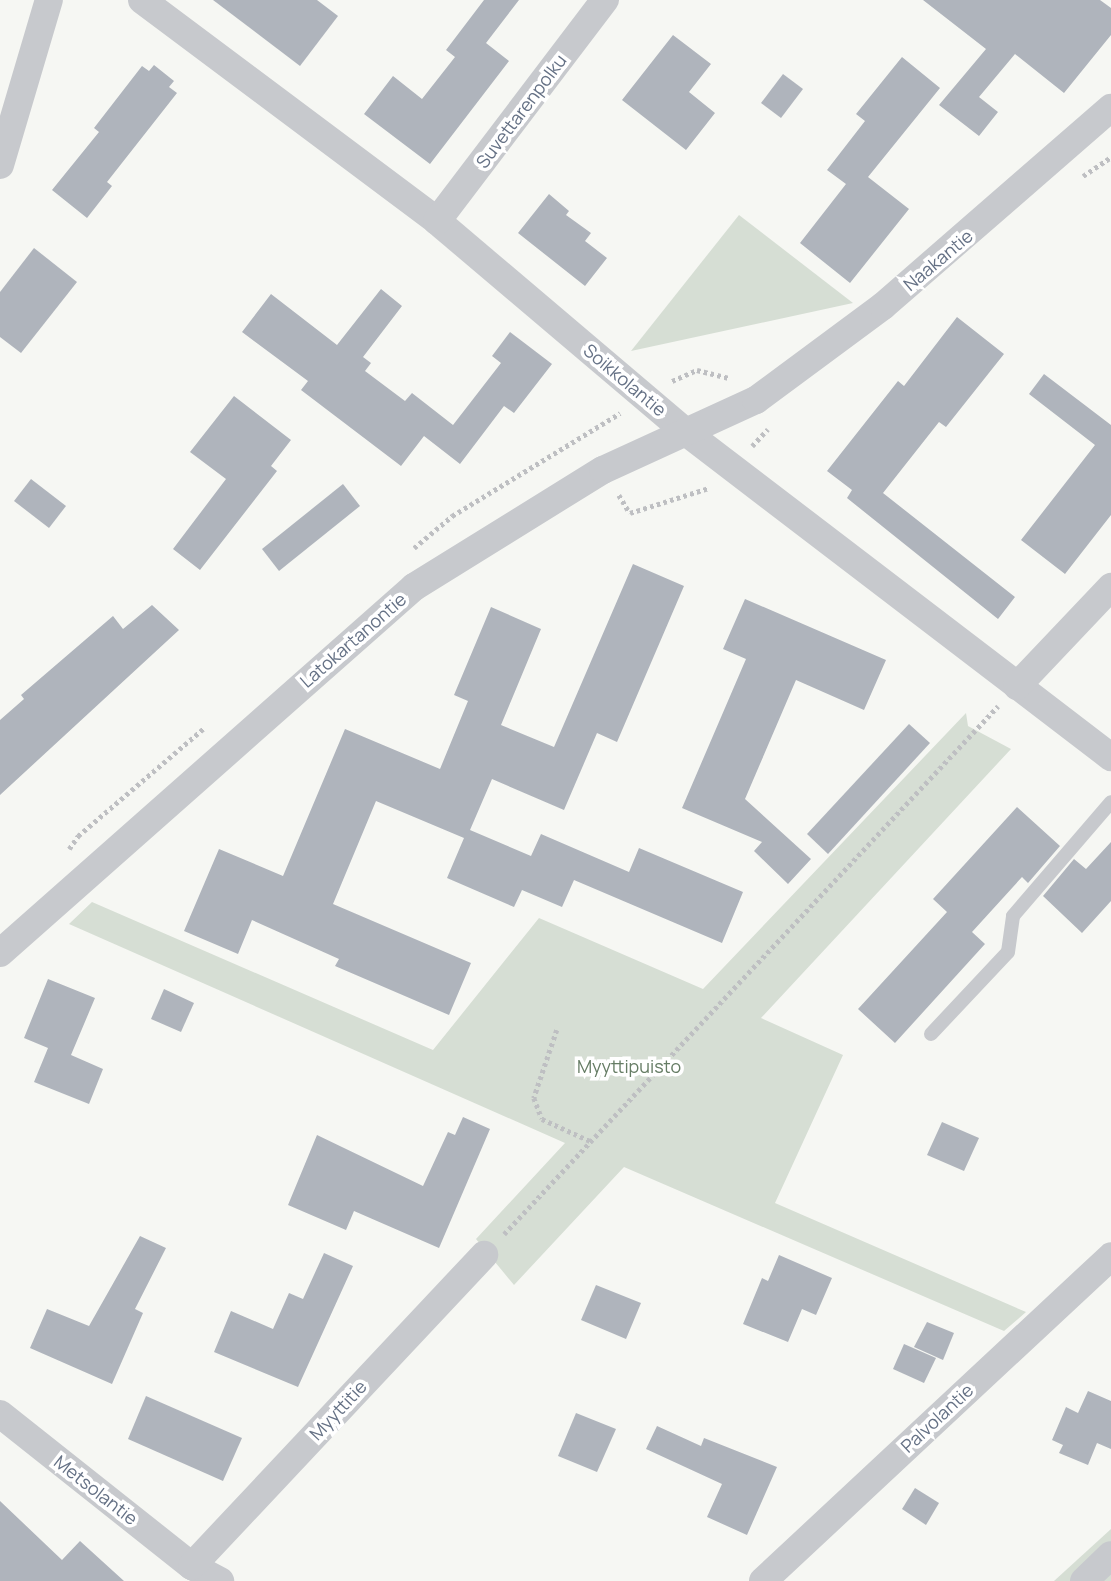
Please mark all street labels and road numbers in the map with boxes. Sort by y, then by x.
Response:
street label: Suvettarenpolku [471,50,571,172]
street label: Naakantie [899,225,977,295]
street label: Soikkolantie [579,339,671,421]
street label: Latokartanontie [296,588,410,692]
street label: Myyttitie [305,1376,371,1444]
street label: Palvolantie [896,1379,978,1457]
street label: Metsolantie [50,1451,142,1529]

